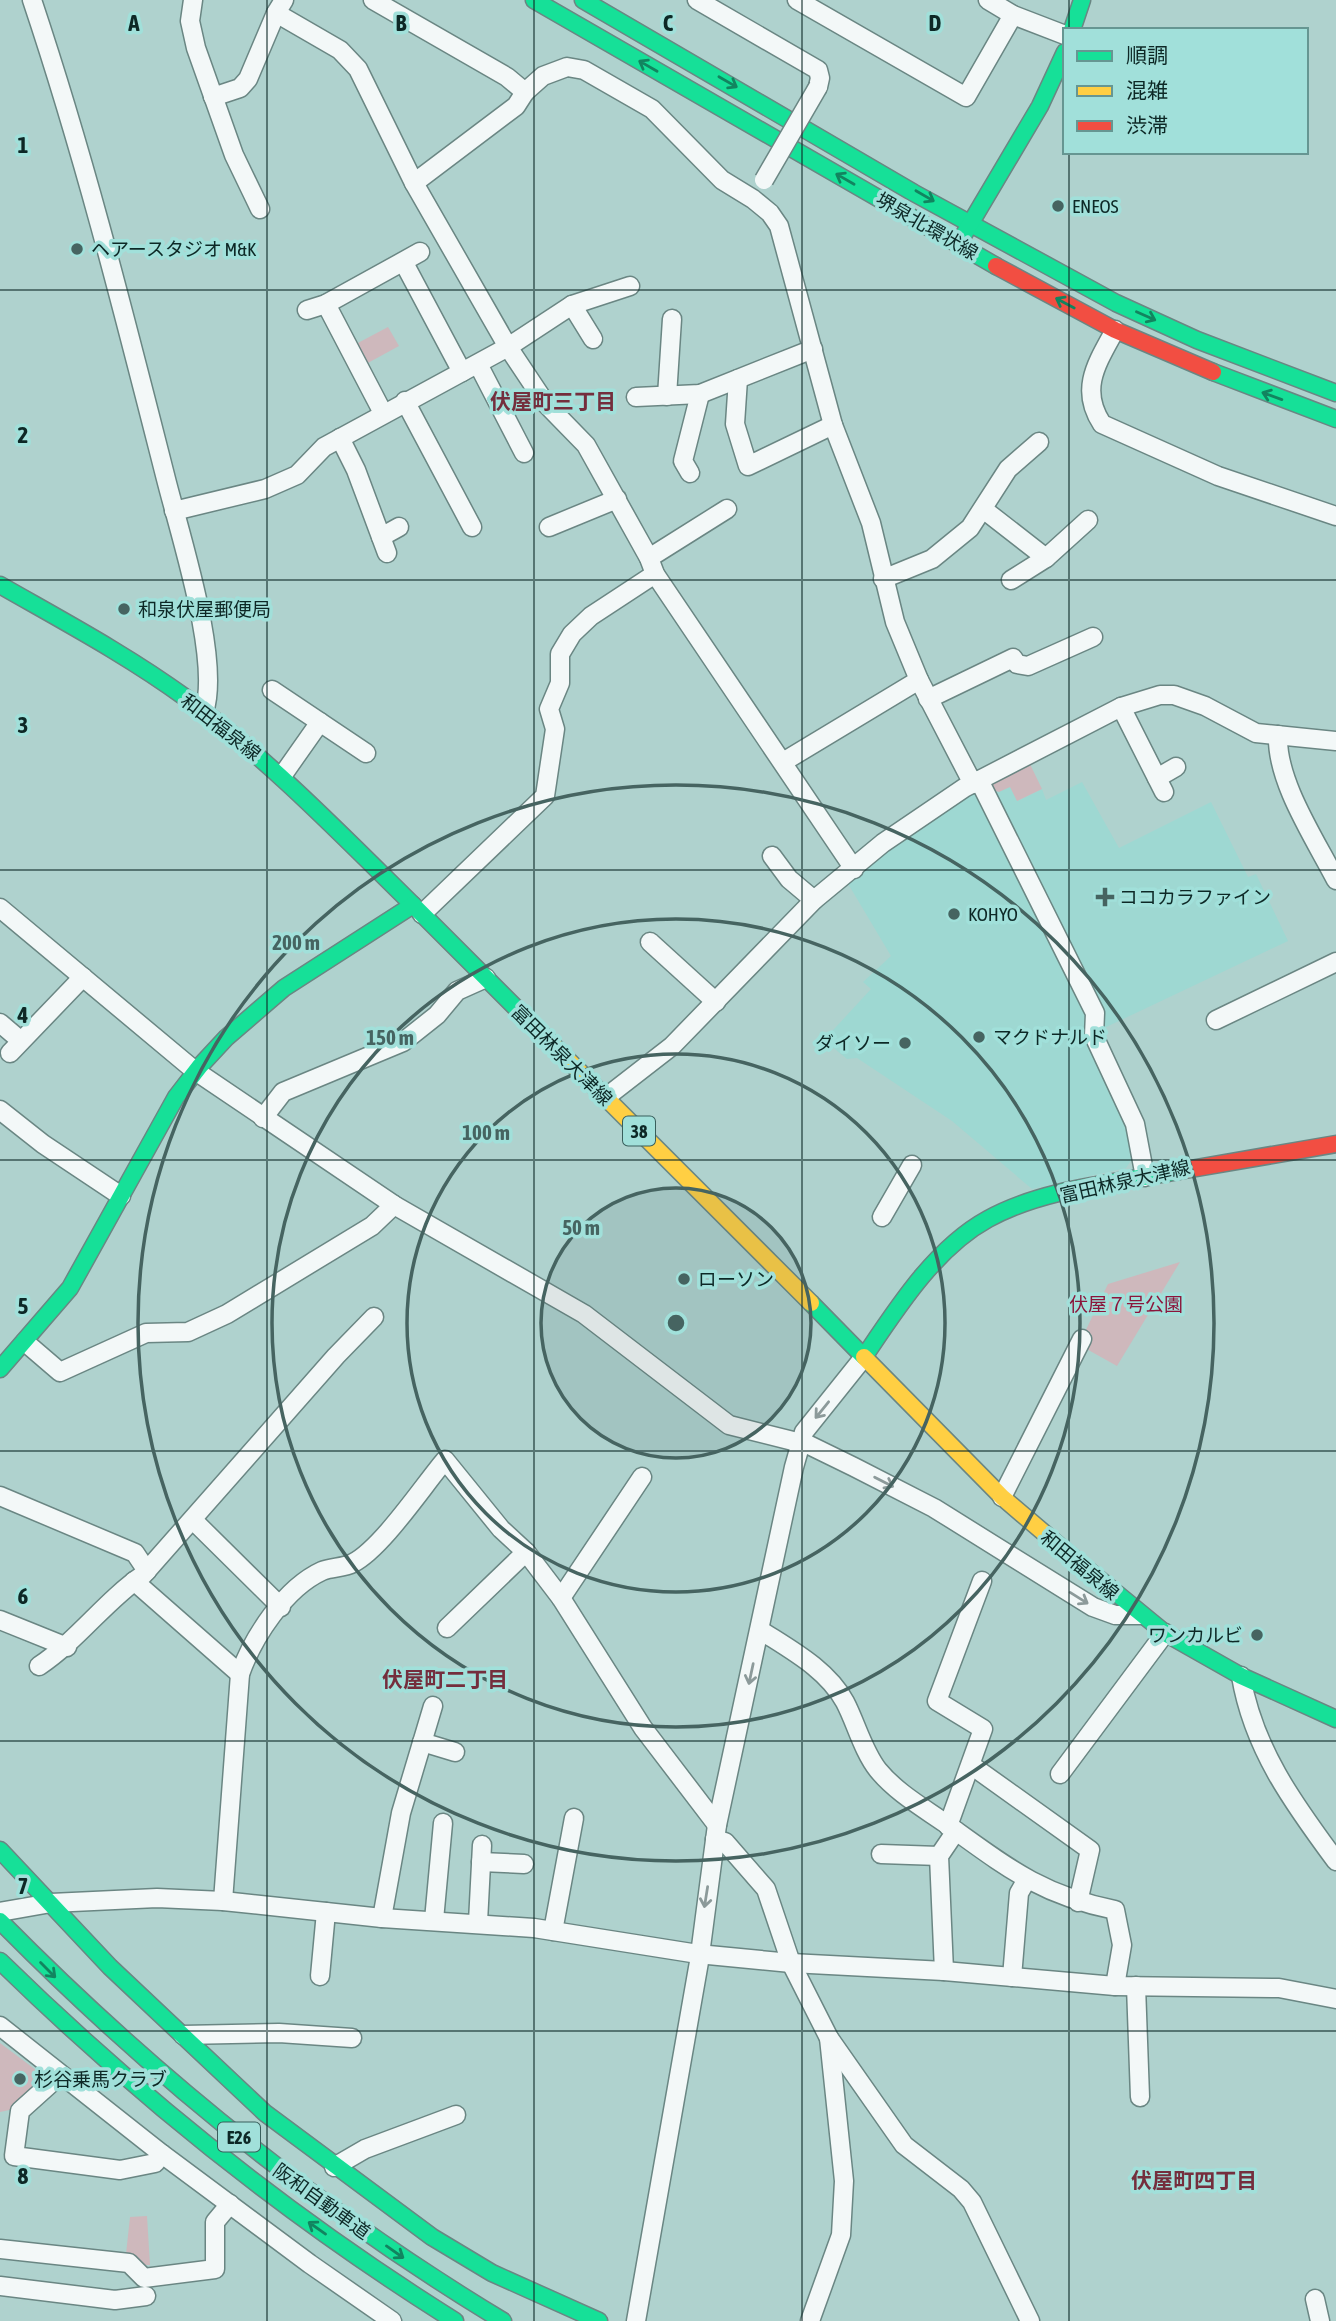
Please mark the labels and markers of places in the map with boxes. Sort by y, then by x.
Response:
place label: ENEOS [1072,195,1118,217]
marker: ENEOS [1050,198,1066,214]
place label: ヘアースタジオ M&K [91,238,257,260]
marker: ヘアースタジオ M&K [69,241,85,257]
place label: 和泉伏屋郵便局 [138,598,271,620]
marker: 和泉伏屋郵便局 [116,601,132,617]
place label: ココカラファイン [1119,886,1271,908]
marker: ココカラファイン [1097,889,1113,905]
place label: KOHYO [968,903,1018,925]
marker: KOHYO [946,906,962,922]
place label: マクドナルド [993,1026,1107,1048]
marker: マクドナルド [971,1029,987,1045]
place label: ダイソー [815,1032,891,1054]
marker: ダイソー [897,1035,913,1051]
place label: ローソン [698,1268,774,1290]
marker: ローソン [676,1271,692,1287]
centre of rings [664,1311,688,1335]
place label: ワンカルビ [1148,1624,1243,1646]
marker: ワンカルビ [1249,1627,1265,1643]
place label: 杉谷乗馬クラブ [34,2068,167,2090]
marker: 杉谷乗馬クラブ [12,2071,28,2087]

